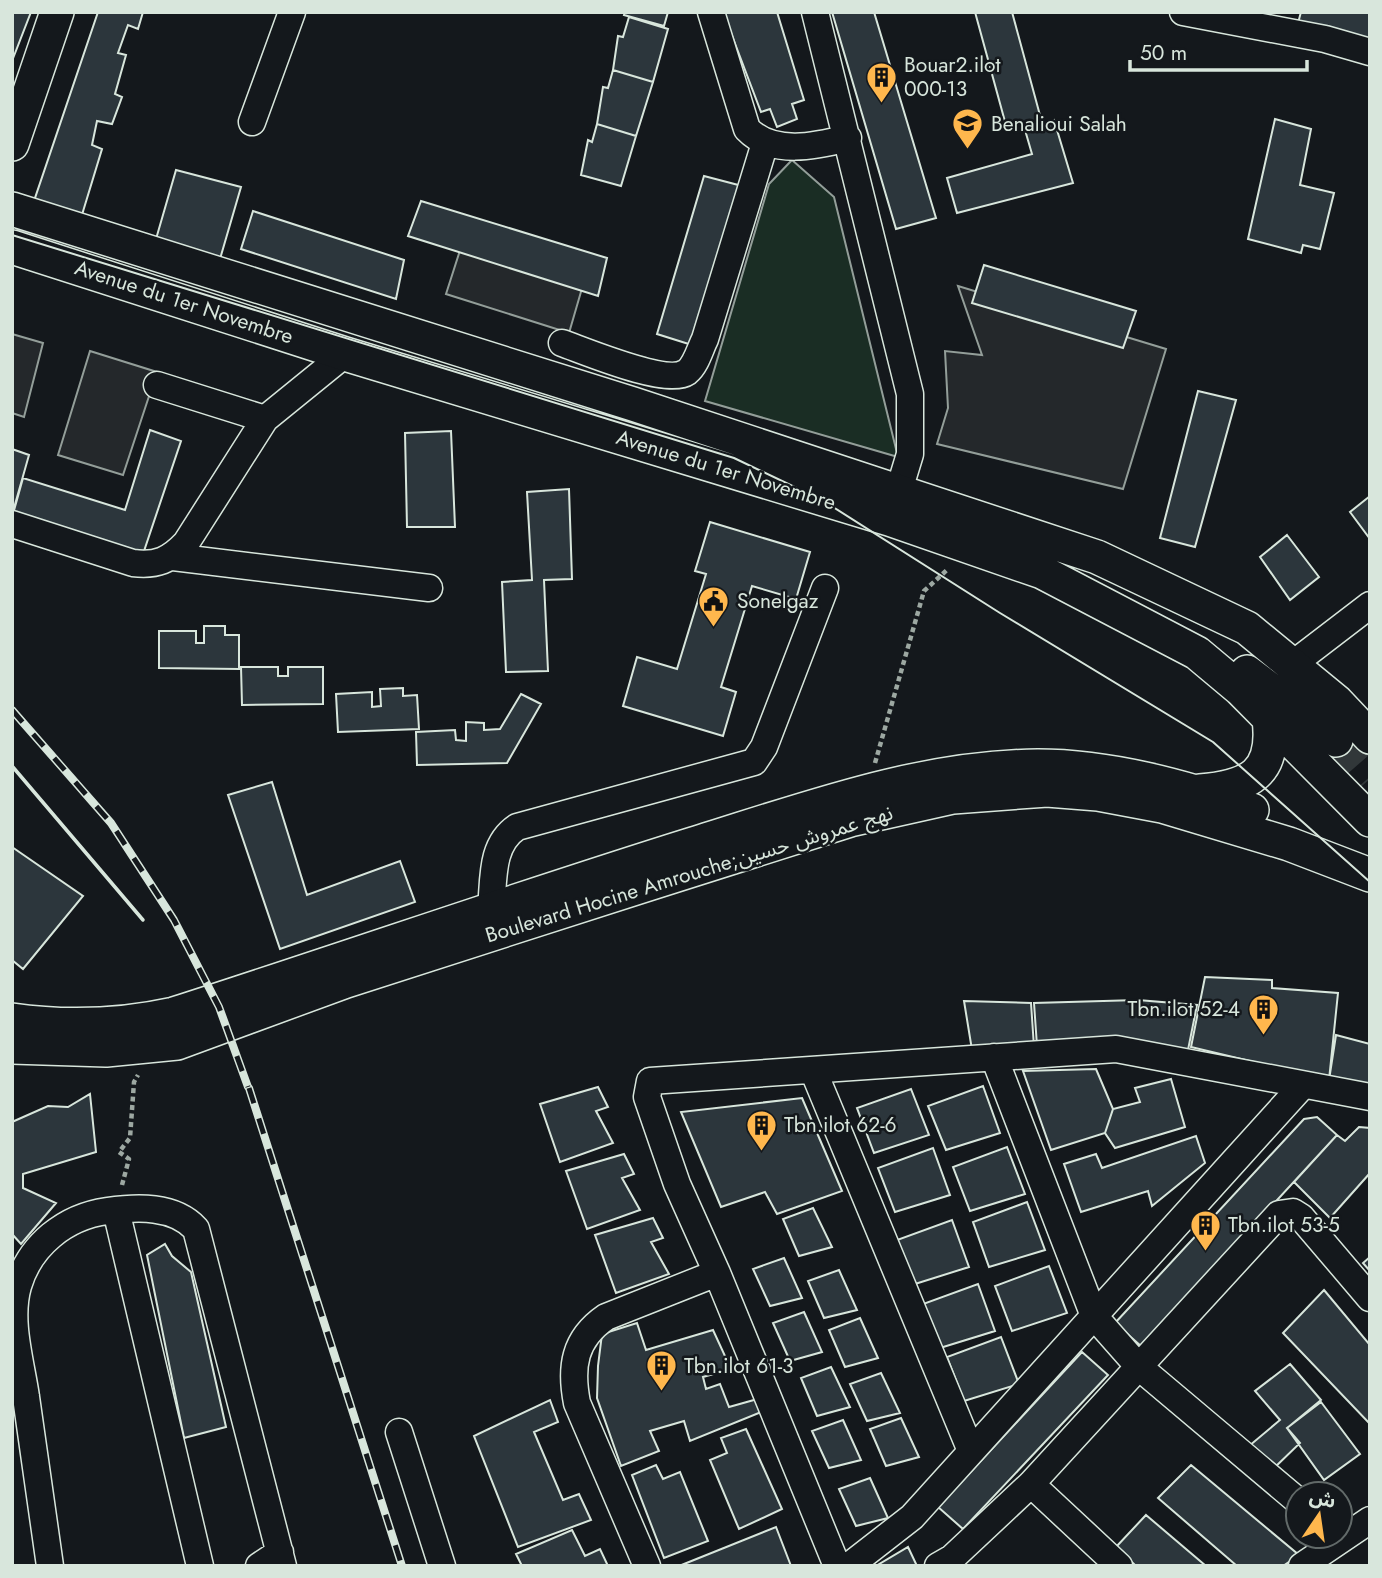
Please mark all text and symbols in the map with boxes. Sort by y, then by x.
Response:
scale bar [1130,28,1307,72]
text: 50 m [1140,38,1187,68]
place label: Bouar2.ilot 000-13 [904,50,1001,104]
building icon: Bouar2.ilot 000-13 [864,60,898,104]
school or university icon: Benalioui Salah [951,107,985,151]
place label: Benalioui Salah [991,109,1127,139]
street label: Avenue du 1er Novembre [71,253,297,352]
street label: Avenue du 1er Novembre [613,422,840,518]
public building icon: Sonelgaz [697,584,731,628]
place label: Sonelgaz [737,586,819,616]
street label: Boulevard Hocine Amrouche;نهج عمروش حسين [482,798,896,950]
building icon: Tbn.ilot 52-4 [1246,992,1280,1036]
place label: Tbn.ilot 52-4 [1127,994,1240,1024]
building icon: Tbn.ilot 62-6 [744,1108,778,1152]
place label: Tbn.ilot 62-6 [784,1110,897,1140]
building icon: Tbn.ilot 53-5 [1188,1208,1222,1252]
place label: Tbn.ilot 53-5 [1228,1210,1340,1240]
building icon: Tbn.ilot 61-3 [644,1349,678,1393]
place label: Tbn.ilot 61-3 [684,1351,794,1381]
north arrow [1284,1480,1354,1550]
text: ش [1307,1483,1338,1515]

